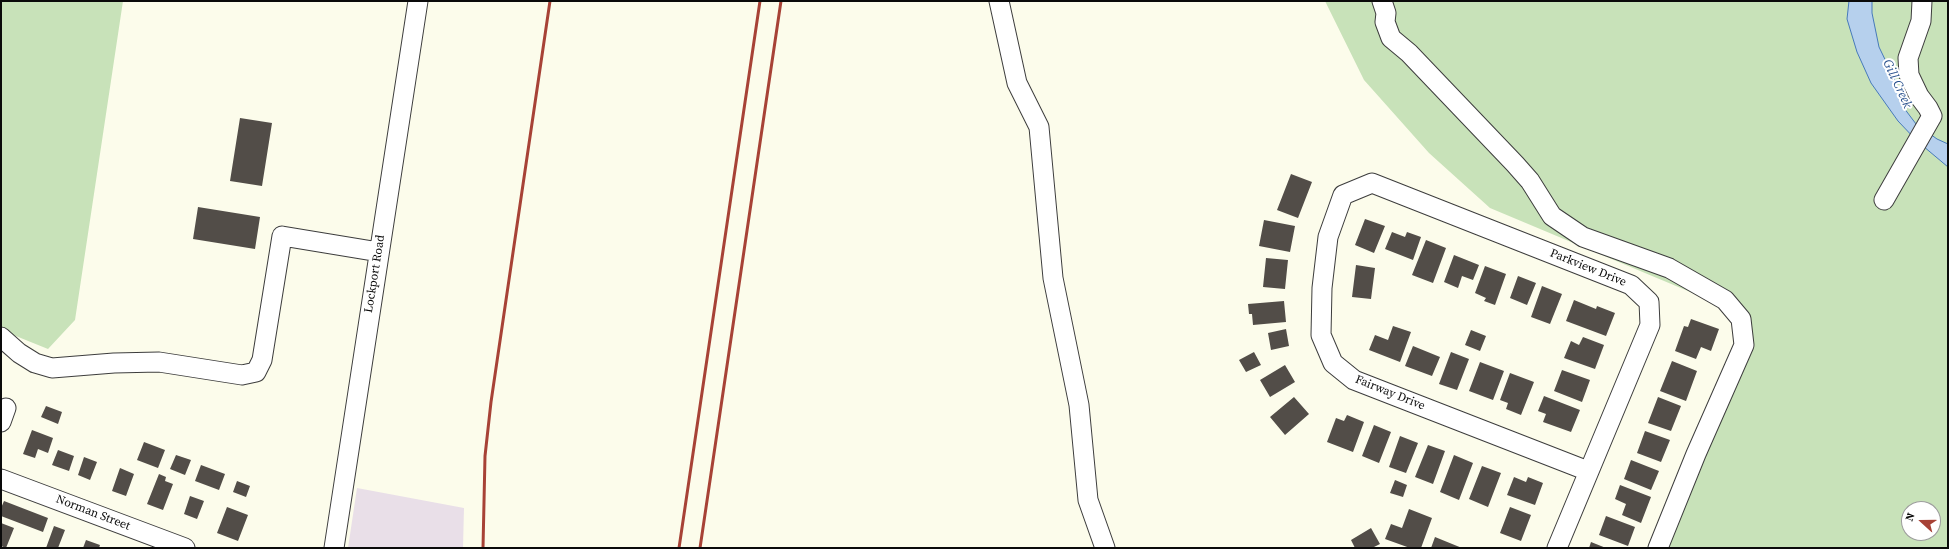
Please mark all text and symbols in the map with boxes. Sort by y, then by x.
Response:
water label: Gill Creek [1879,57,1915,111]
street label: Lockport Road [362,234,388,314]
street label: Parkview Drive [1548,246,1628,290]
street label: Fairway Drive [1353,372,1427,414]
street label: Norman Street [54,492,132,534]
north arrow [1901,501,1941,541]
text: N [1902,510,1919,523]

